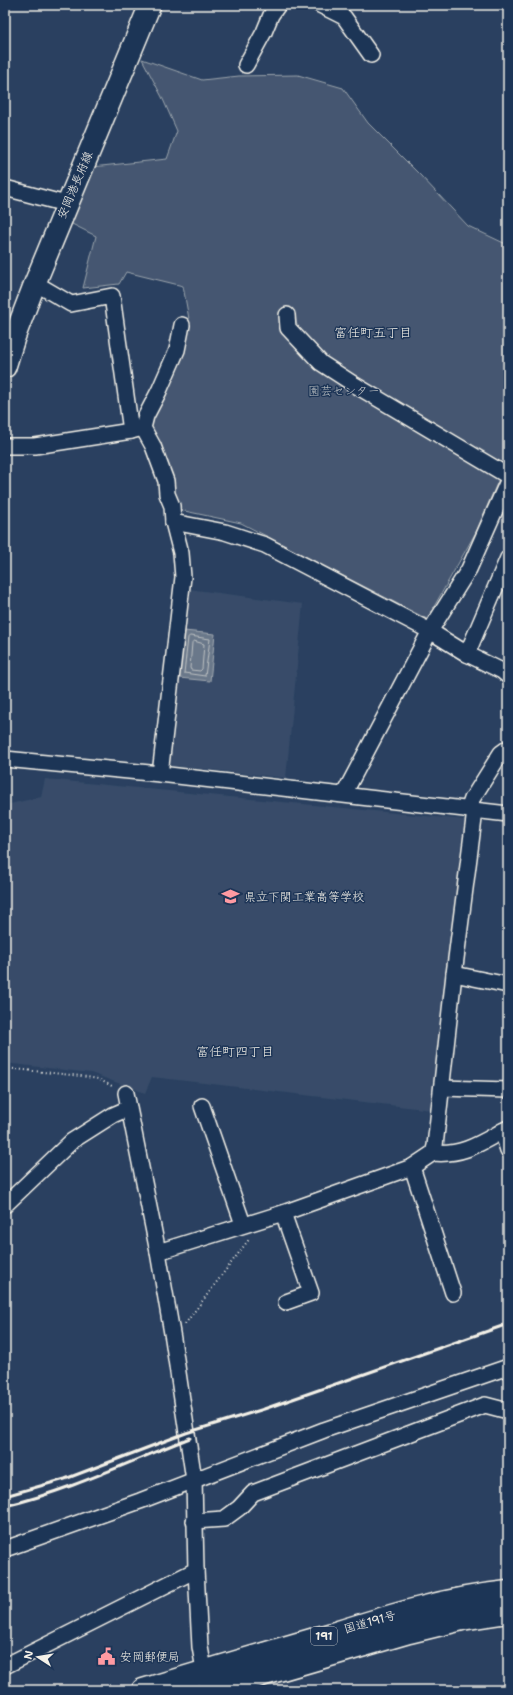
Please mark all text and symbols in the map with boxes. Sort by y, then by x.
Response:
street label: 安岡港長府線 [54,149,96,221]
district label: 富任町五丁目 [334,324,412,341]
park label: 園芸センター [308,383,380,399]
school or university icon: 県立下関工業高等学校 [221,887,241,907]
place label: 県立下関工業高等学校 [244,889,364,905]
district label: 富任町四丁目 [196,1043,274,1060]
street label: 国道191号 [342,1607,398,1637]
road number: 191 [311,1627,337,1645]
north arrow [18,1637,58,1677]
public building icon: 安岡郵便局 [97,1647,117,1667]
text: N [20,1649,37,1661]
place label: 安岡郵便局 [120,1649,180,1665]

